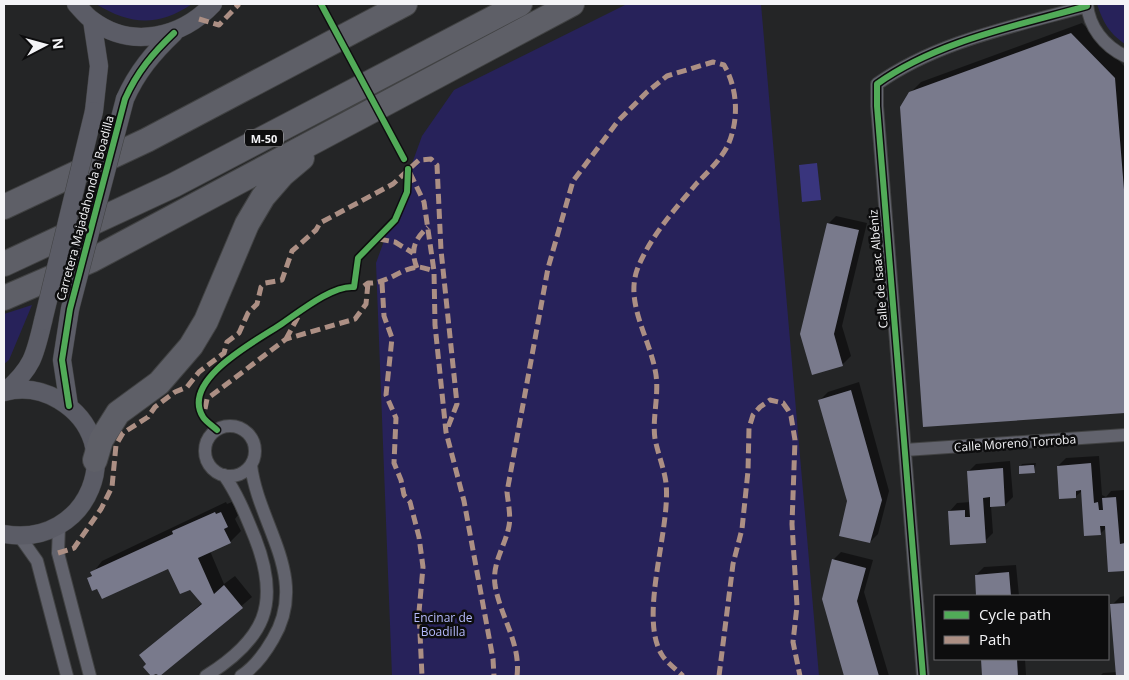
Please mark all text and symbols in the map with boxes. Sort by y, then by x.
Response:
north arrow [20,20,70,70]
text: N [48,37,68,50]
street label: Carretera Majadahonda a Boadilla [52,113,118,303]
road number: M-50 [245,130,283,146]
street label: Calle de Isaac Albéniz [864,208,892,329]
street label: Calle Moreno Torroba [953,430,1077,456]
legend [934,595,1109,660]
text: Cycle path [979,604,1051,624]
park label: Encinar de Boadilla [414,609,473,640]
text: Path [979,629,1011,649]

